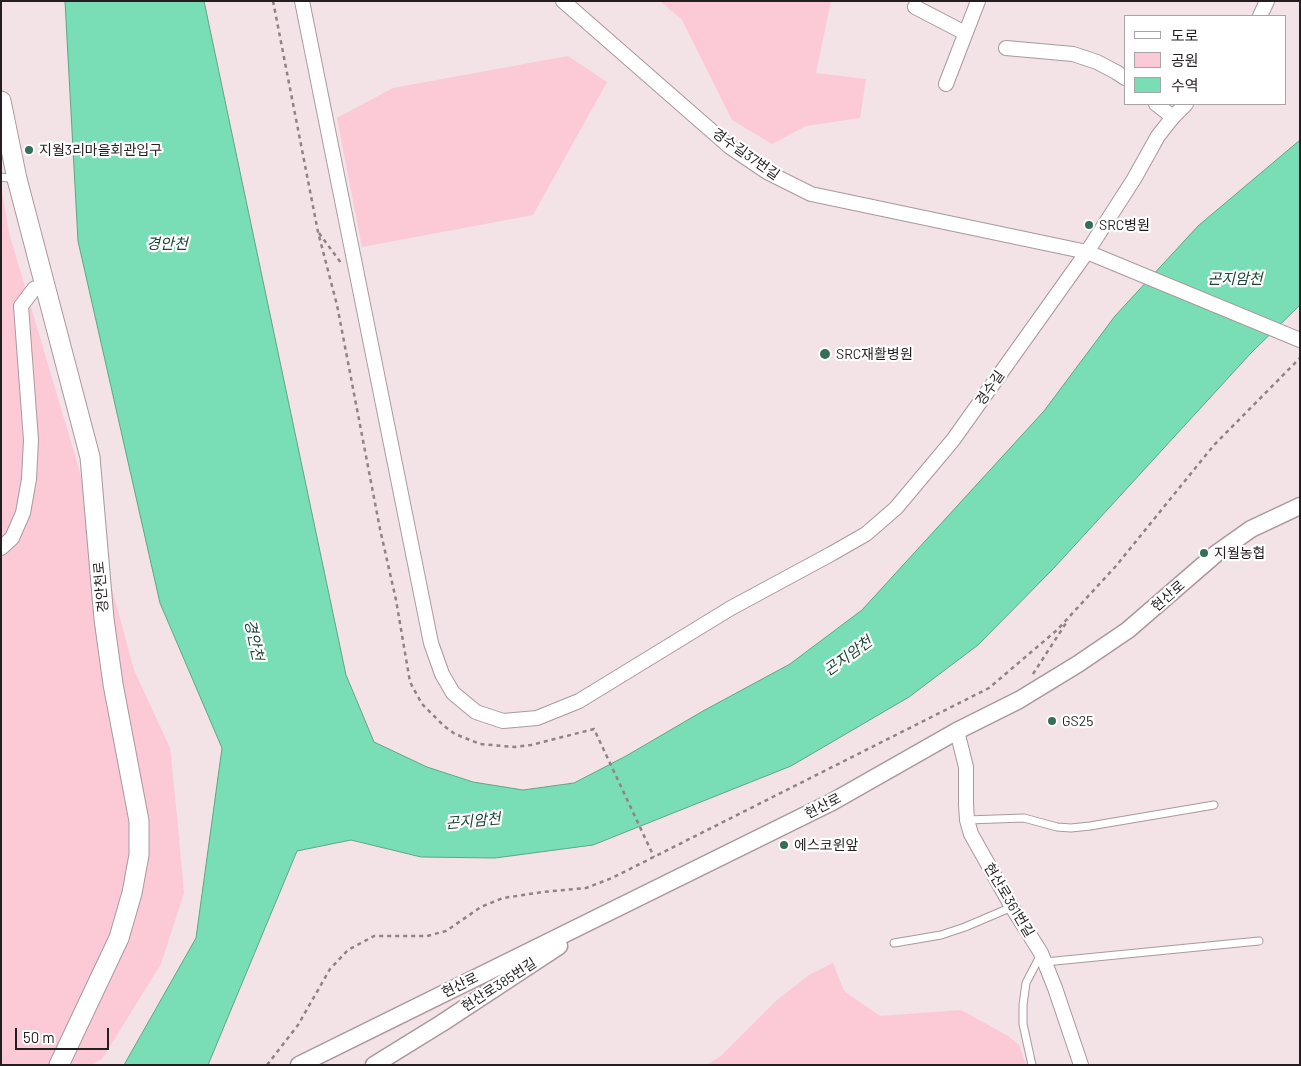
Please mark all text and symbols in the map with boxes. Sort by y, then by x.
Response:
legend [1124,15,1286,105]
text: 도로 [1171,26,1199,44]
text: 공원 [1171,51,1199,69]
text: 수역 [1171,76,1199,94]
street label: 경수길37번길 [709,125,783,183]
place label: 지월3리마을회관입구 [39,142,162,158]
marker: 지월3리마을회관입구 [23,144,35,156]
place label: SRC병원 [1099,217,1150,233]
marker: SRC병원 [1083,219,1095,231]
water label: 경안천 [146,235,188,253]
water label: 곤지암천 [1207,270,1263,288]
place label: SRC재활병원 [836,346,913,362]
marker: SRC재활병원 [818,347,832,361]
street label: 경수길 [972,367,1008,409]
place label: 지월농협 [1214,545,1266,561]
marker: 지월농협 [1198,547,1210,559]
street label: 경안천로 [90,561,112,613]
street label: 현산로 [1148,577,1188,615]
water label: 경안천 [241,618,267,662]
water label: 곤지암천 [820,632,876,680]
place label: GS25 [1062,713,1093,729]
marker: GS25 [1046,715,1058,727]
street label: 현산로 [802,790,844,822]
water label: 곤지암천 [445,810,501,832]
place label: 에스코윈앞 [794,837,858,853]
marker: 에스코윈앞 [778,839,790,851]
street label: 현산로361번길 [980,860,1038,940]
street label: 현산로385번길 [458,955,540,1015]
street label: 현산로 [439,969,481,1001]
scale bar [18,1018,111,1050]
text: 50 m [23,1028,55,1046]

